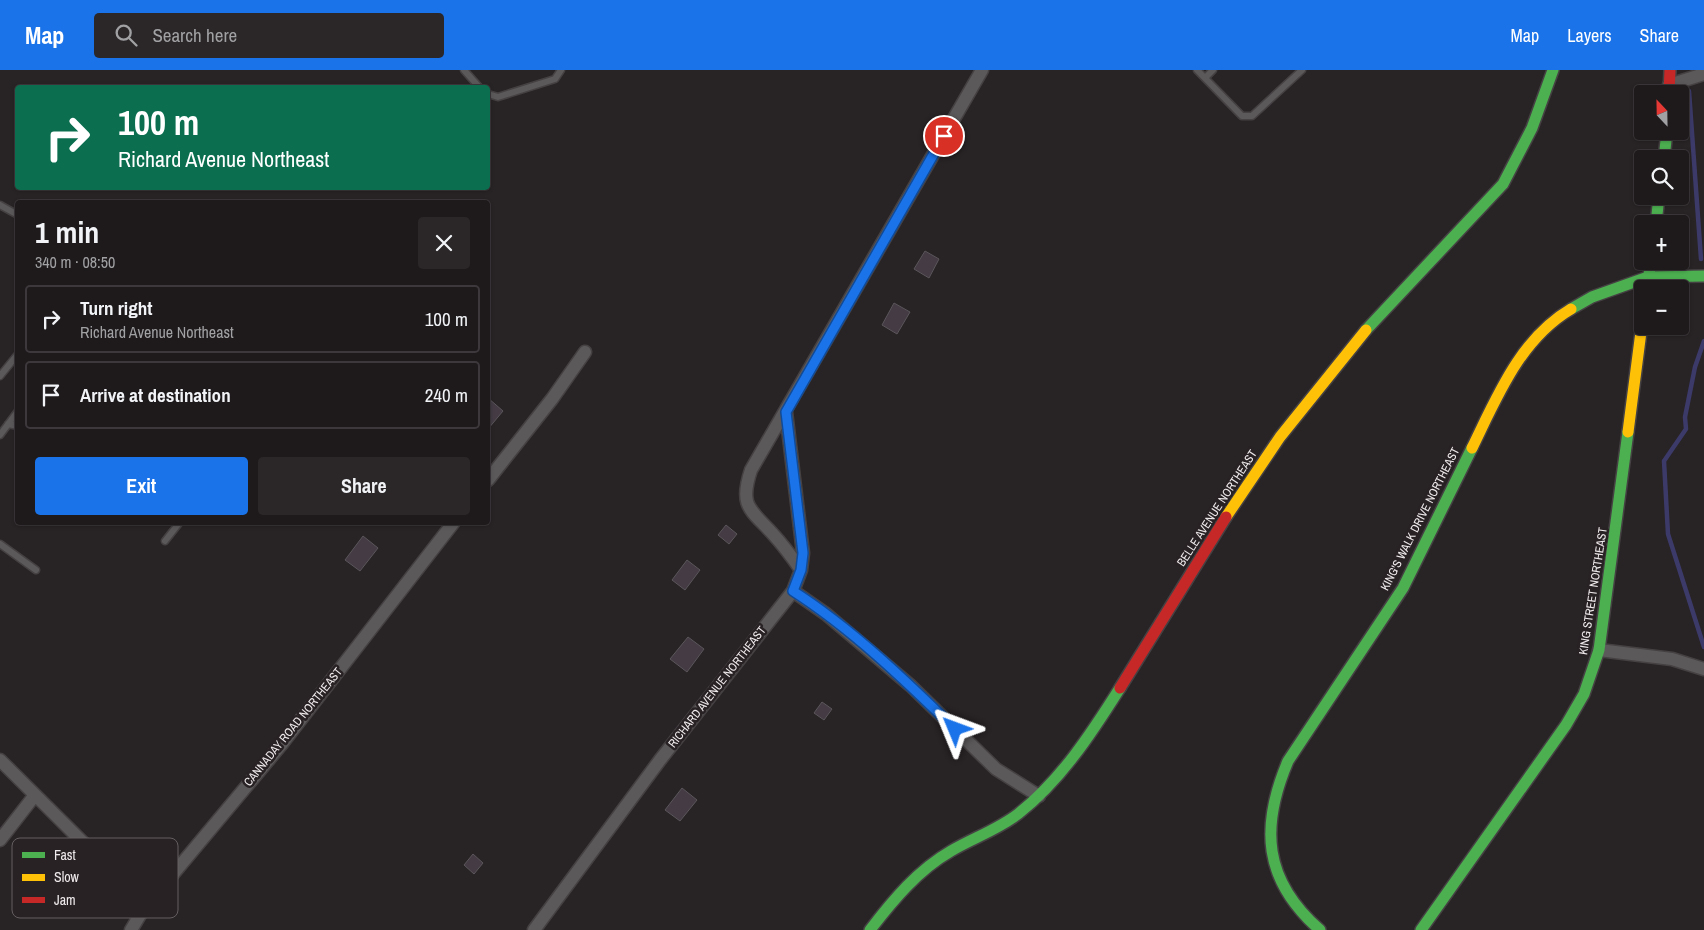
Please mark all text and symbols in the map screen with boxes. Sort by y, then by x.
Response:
search box [94,13,444,58]
text: Map [25,19,64,51]
icon: search [112,21,140,49]
text: Search here [152,22,237,48]
text: Map [1511,23,1539,48]
text: Layers [1567,23,1612,48]
text: Share [1640,23,1679,48]
north arrow [1634,85,1689,140]
map controls [1634,85,1689,335]
text: 100 m [118,99,199,146]
icon: right [35,105,100,170]
pin [923,115,965,157]
icon: arrive [930,122,958,150]
text: Richard Avenue Northeast [118,144,329,174]
button: search [1634,150,1689,205]
text: 1 min [35,212,99,252]
button: + [1634,215,1689,270]
button: close [418,217,470,269]
text: 340 m · 08:50 [35,251,115,273]
button: − [1634,280,1689,335]
text: Turn right [80,295,152,321]
icon: right [37,305,65,333]
text: 100 m [425,306,468,332]
text: Richard Avenue Northeast [80,321,234,343]
icon: arrive [37,381,65,409]
text: Arrive at destination [80,382,231,408]
text: 240 m [425,382,468,408]
street label: KING'S WALK DRIVE NORTHEAST [1377,445,1463,593]
street label: BELLE AVENUE NORTHEAST [1173,447,1261,569]
button: Exit [35,457,248,515]
button: Share [258,457,470,515]
street label: KING STREET NORTHEAST [1575,526,1611,656]
street label: RICHARD AVENUE NORTHEAST [665,623,769,751]
street label: CANNADAY ROAD NORTHEAST [240,664,346,790]
position arrow [928,702,980,754]
legend [12,838,178,918]
text: Fast [54,846,76,864]
text: Slow [54,868,80,886]
text: Jam [54,891,76,909]

